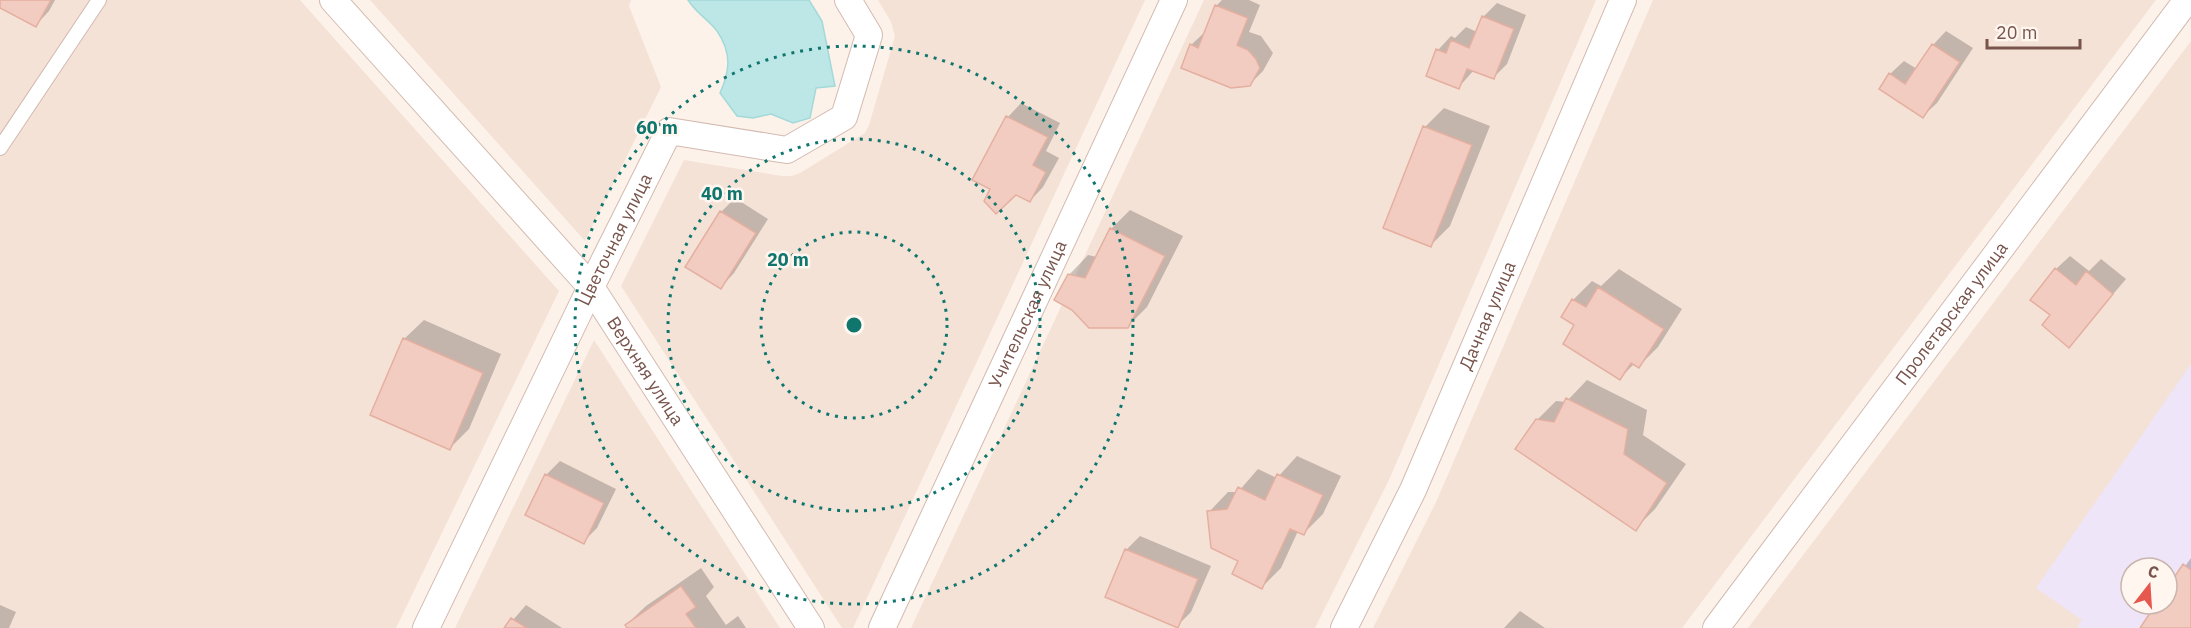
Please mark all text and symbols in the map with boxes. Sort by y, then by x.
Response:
scale bar [1987,12,2080,50]
text: 20 m [1996,21,2038,44]
text: 60 m [636,116,678,139]
street label: Цветочная улица [572,169,657,309]
text: 40 m [701,182,743,205]
street label: Учительская улица [983,236,1072,392]
street label: Пролетарская улица [1890,237,2013,390]
text: 20 m [767,248,809,271]
street label: Дачная улица [1454,257,1521,373]
street label: Верхняя улица [602,312,689,430]
centre of rings [844,315,864,335]
north arrow [2119,556,2179,616]
text: С [2145,561,2161,583]

